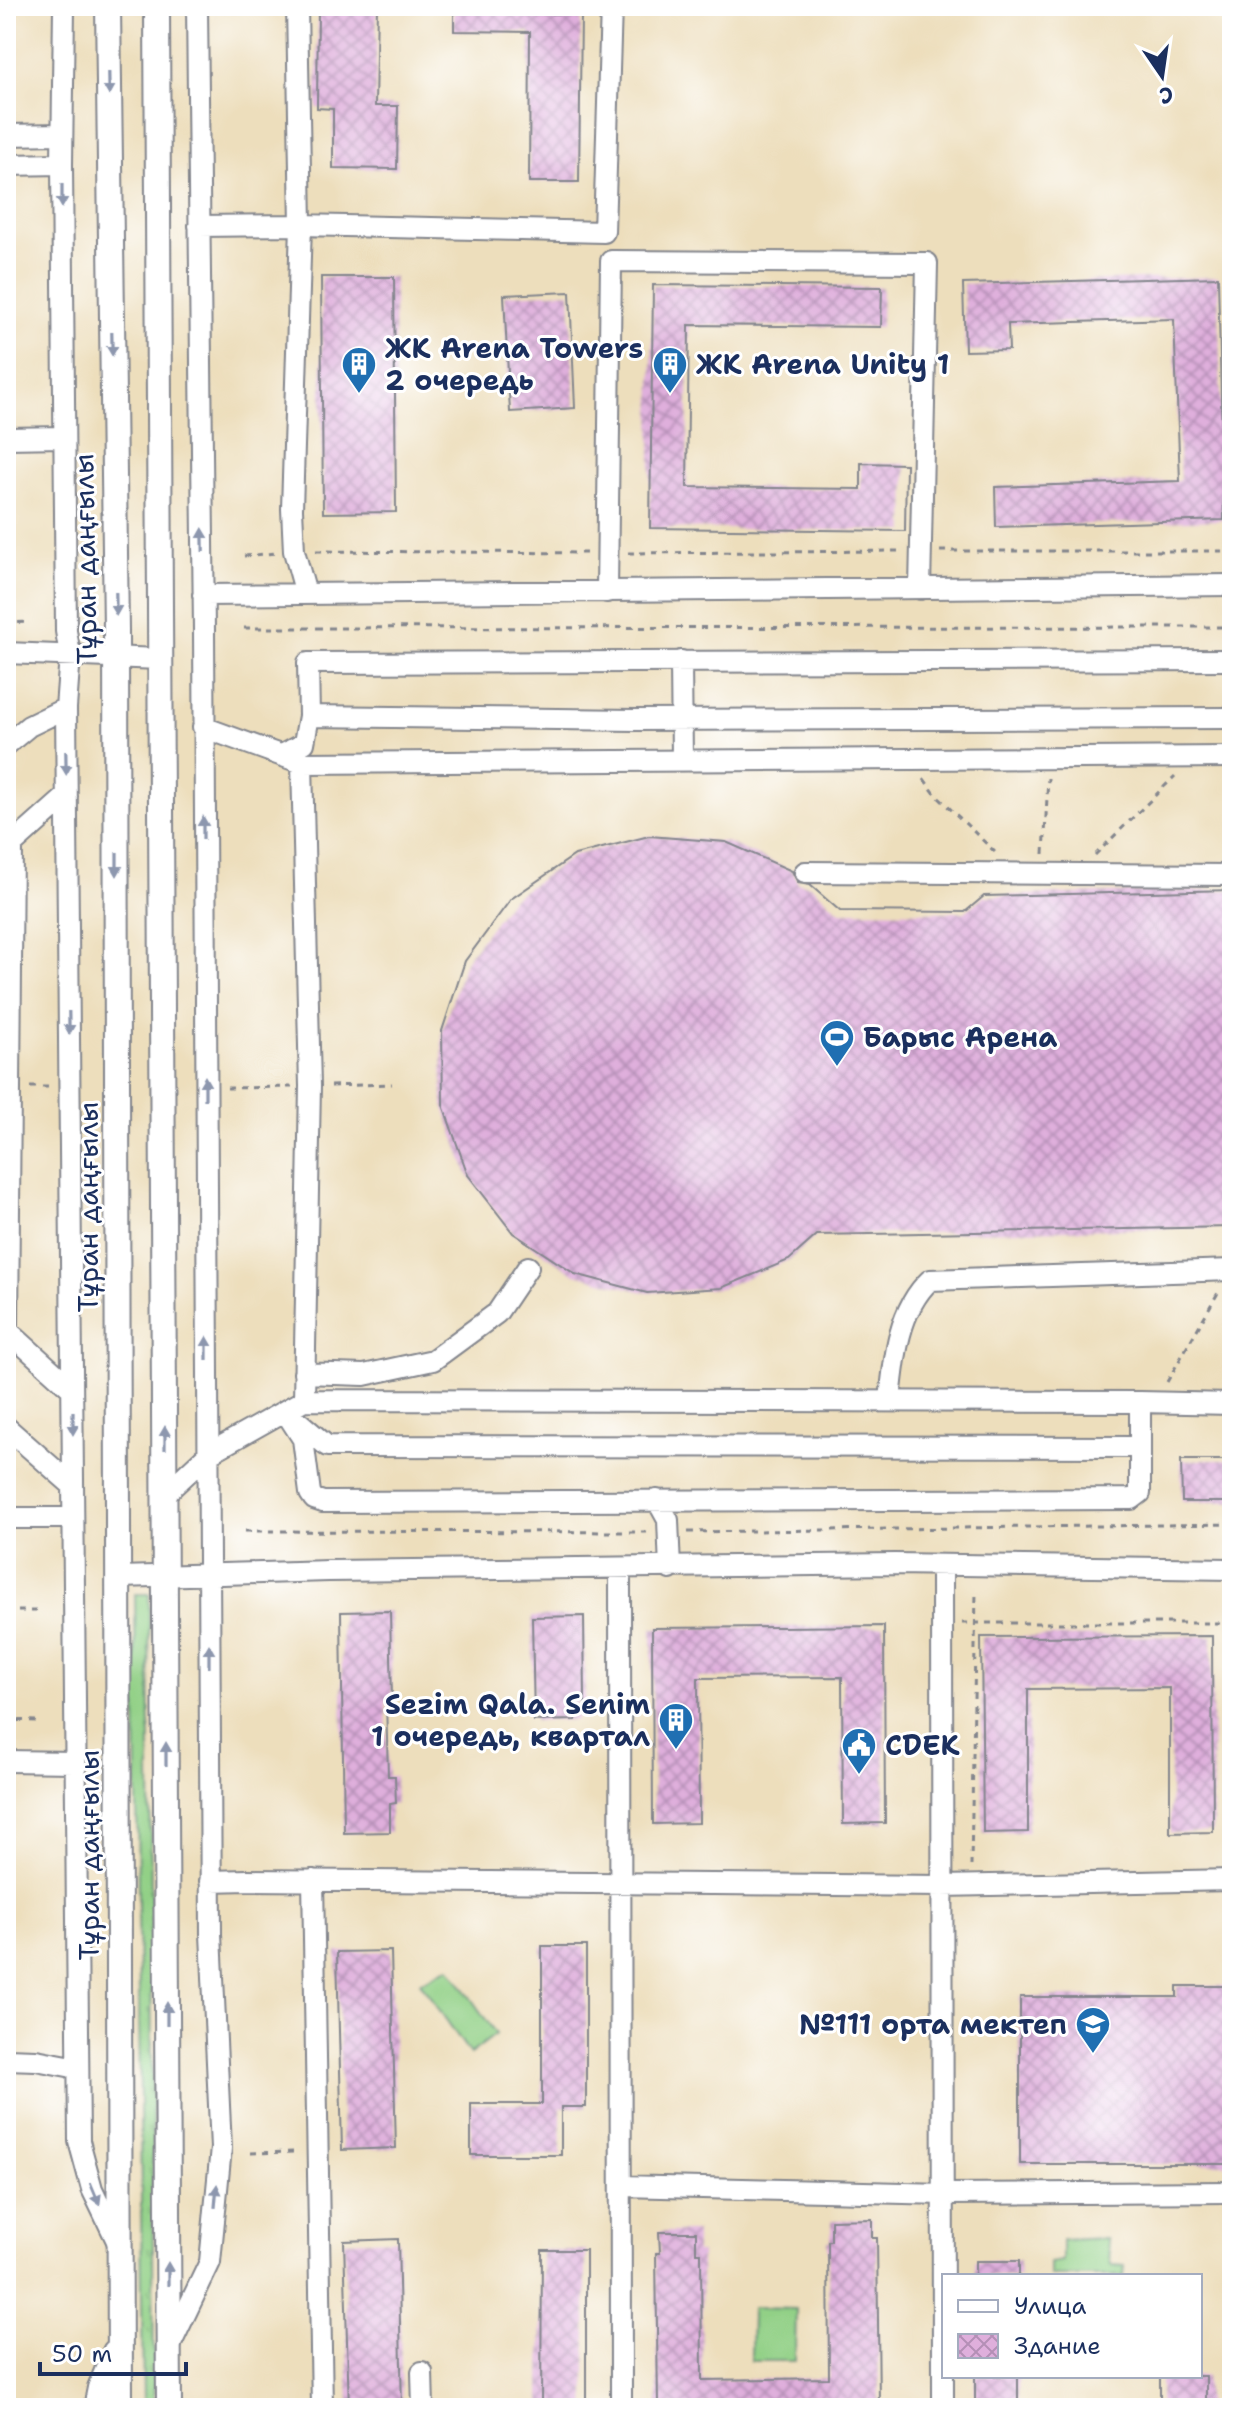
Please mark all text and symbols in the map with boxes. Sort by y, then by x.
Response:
north arrow [1122,36,1202,116]
one-way arrow [103,72,115,97]
text: С [1157,79,1176,111]
one-way arrow [56,184,68,209]
place label: ЖК Arena Towers 2 очередь [385,329,643,399]
one-way arrow [106,332,118,357]
building icon: ЖК Arena Towers 2 очередь [340,345,378,395]
building icon: ЖК Arena Unity 1 [651,345,689,395]
place label: ЖК Arena Unity 1 [696,345,950,383]
street label: Тұран даңғылы [64,453,106,665]
one-way arrow [197,527,209,552]
one-way arrow [109,592,122,617]
one-way arrow [60,751,73,776]
one-way arrow [197,815,209,840]
one-way arrow [111,852,123,877]
one-way arrow [63,1011,75,1036]
sports icon: Барыс Арена [818,1018,856,1068]
place label: Барыс Арена [863,1018,1057,1056]
one-way arrow [199,1075,211,1100]
street label: Тұран даңғылы [69,1102,107,1312]
one-way arrow [201,1335,213,1360]
one-way arrow [67,1411,79,1436]
one-way arrow [158,1425,171,1450]
one-way arrow [203,1643,215,1668]
place label: Sezim Qala. Senim 1 очередь, квартал [371,1685,650,1755]
building icon: Sezim Qala. Senim 1 очередь, квартал [657,1701,695,1751]
public building icon: CDEK [840,1726,878,1776]
place label: CDEK [885,1726,960,1764]
one-way arrow [159,1741,172,1766]
street label: Тұран даңғылы [70,1750,108,1960]
one-way arrow [161,2001,173,2026]
place label: №111 орта мектеп [799,2005,1067,2043]
school or university icon: №111 орта мектеп [1074,2005,1112,2055]
one-way arrow [89,2182,102,2206]
one-way arrow [210,2183,223,2208]
one-way arrow [162,2261,174,2286]
legend [942,2274,1202,2378]
text: Улица [1014,2290,1087,2322]
scale bar [40,2326,186,2376]
text: Здание [1014,2330,1101,2362]
text: 50 m [52,2338,112,2370]

